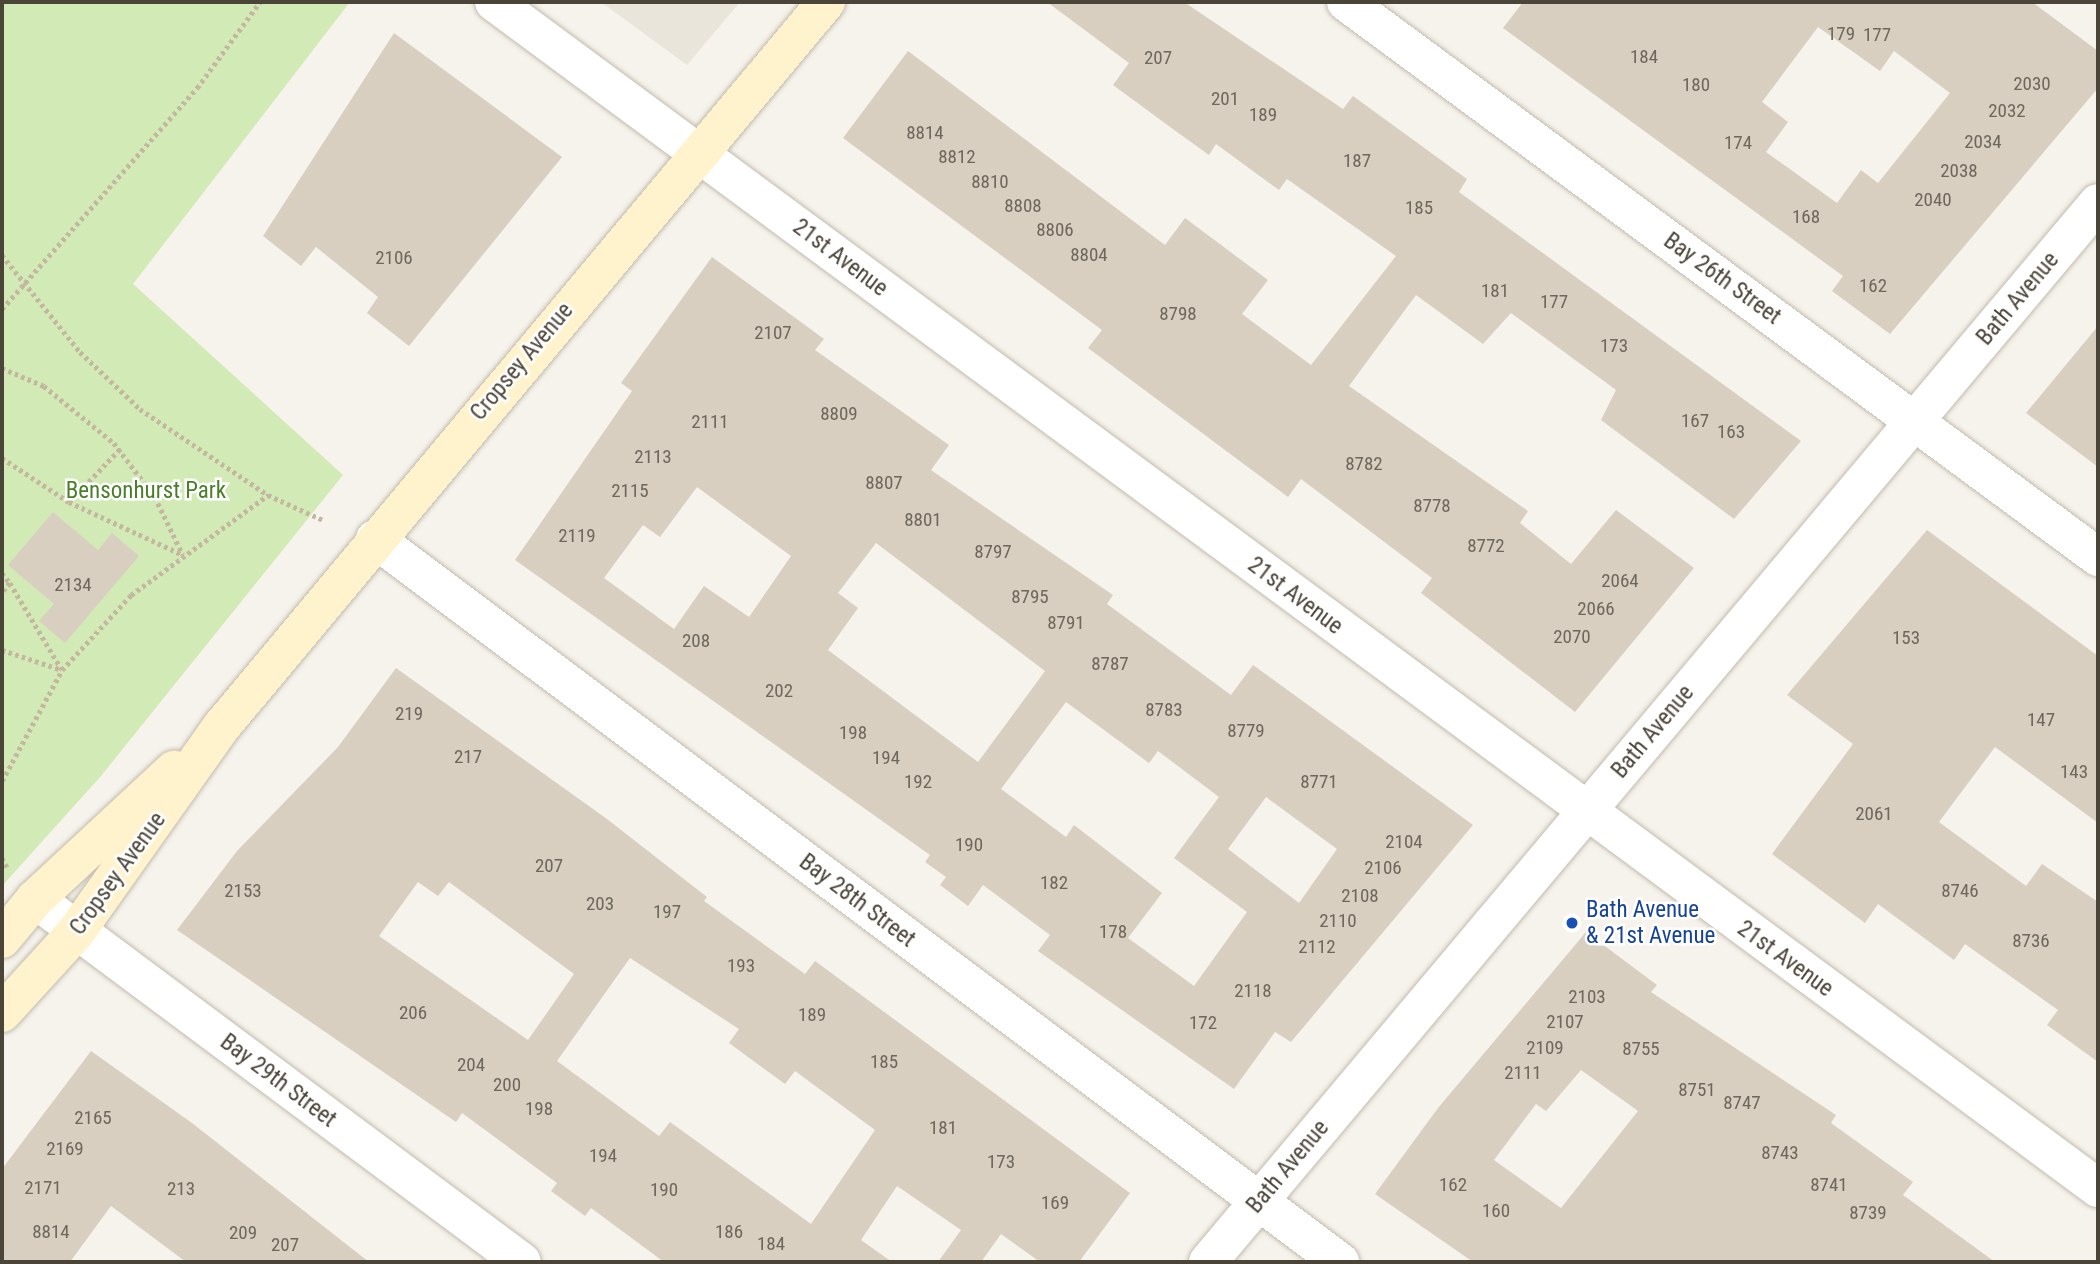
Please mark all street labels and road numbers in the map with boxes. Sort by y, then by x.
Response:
street label: 21st Avenue [787,213,893,303]
street label: Bay 26th Street [1658,227,1786,331]
street label: Bath Avenue [1971,247,2065,351]
street label: Cropsey Avenue [465,298,579,426]
street label: 21st Avenue [1242,551,1348,641]
street label: Bath Avenue [1606,680,1700,784]
street label: Cropsey Avenue [64,807,172,941]
street label: Bay 28th Street [794,848,920,954]
street label: 21st Avenue [1732,915,1838,1003]
street label: Bay 29th Street [215,1028,341,1134]
street label: Bath Avenue [1241,1115,1335,1219]

